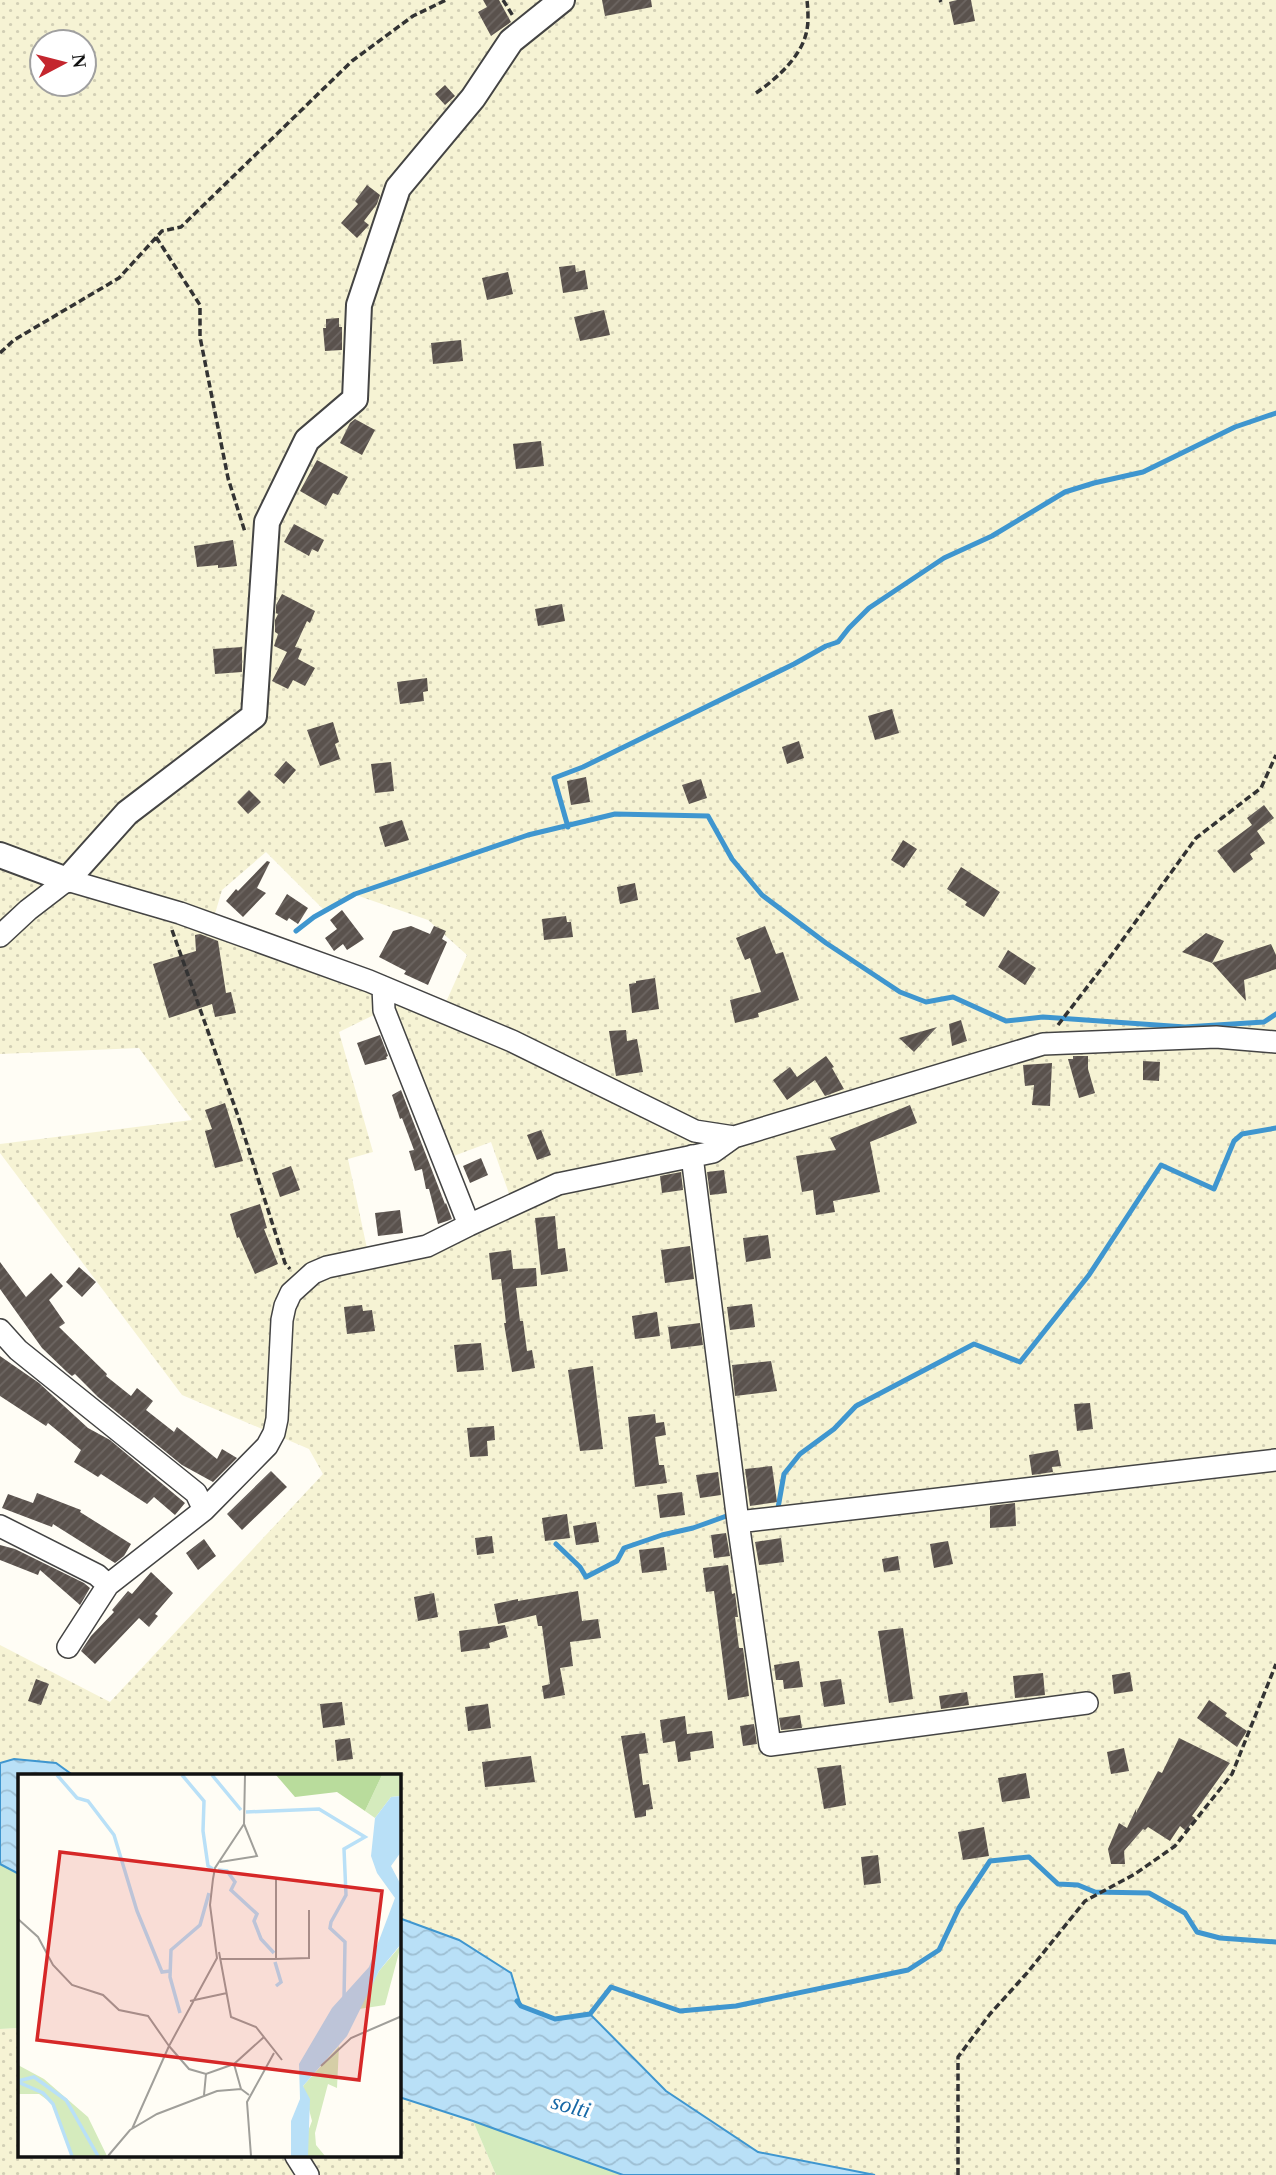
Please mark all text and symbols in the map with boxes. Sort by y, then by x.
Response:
north arrow [28,28,98,98]
text: N [68,53,91,69]
inset map [18,1774,401,2158]
water label: solti [549,2089,593,2123]

